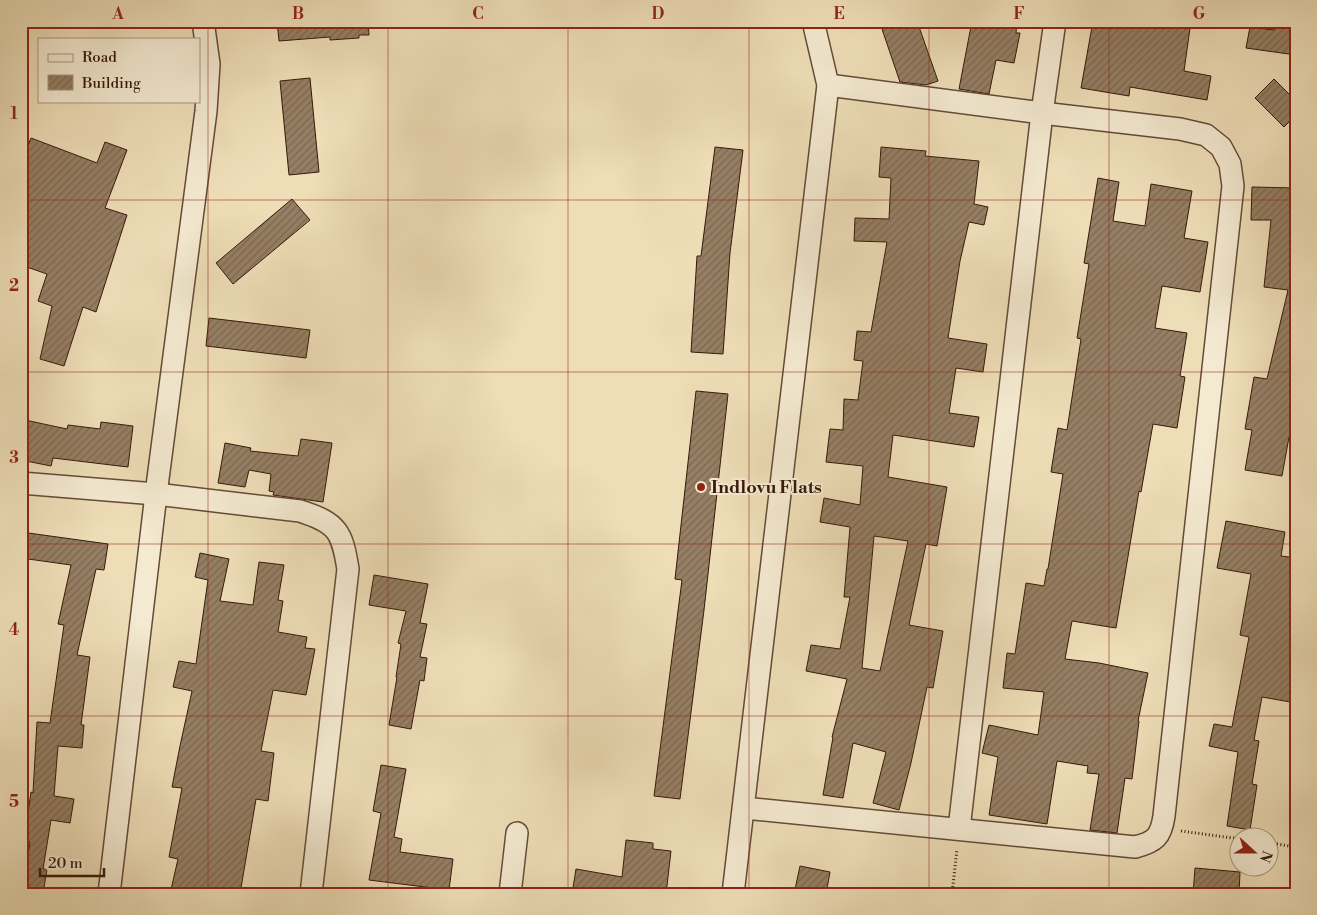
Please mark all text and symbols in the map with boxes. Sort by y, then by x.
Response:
text: A [111,4,124,24]
text: B [292,4,304,24]
text: C [472,4,484,24]
text: D [652,4,665,24]
text: E [833,4,845,24]
text: F [1013,4,1025,24]
text: G [1193,4,1206,24]
legend [38,38,200,102]
text: Road [82,48,117,67]
text: Building [81,74,141,93]
text: 1 [10,104,18,124]
text: 2 [9,276,19,296]
text: 3 [9,448,19,468]
place label: Indlovu Flats [711,476,822,499]
marker: Indlovu Flats [695,481,707,493]
text: 4 [9,620,20,640]
text: 5 [9,792,19,812]
north arrow [1230,828,1280,878]
scale bar [40,845,104,877]
text: N [1255,848,1276,865]
text: 20 m [48,854,83,873]

